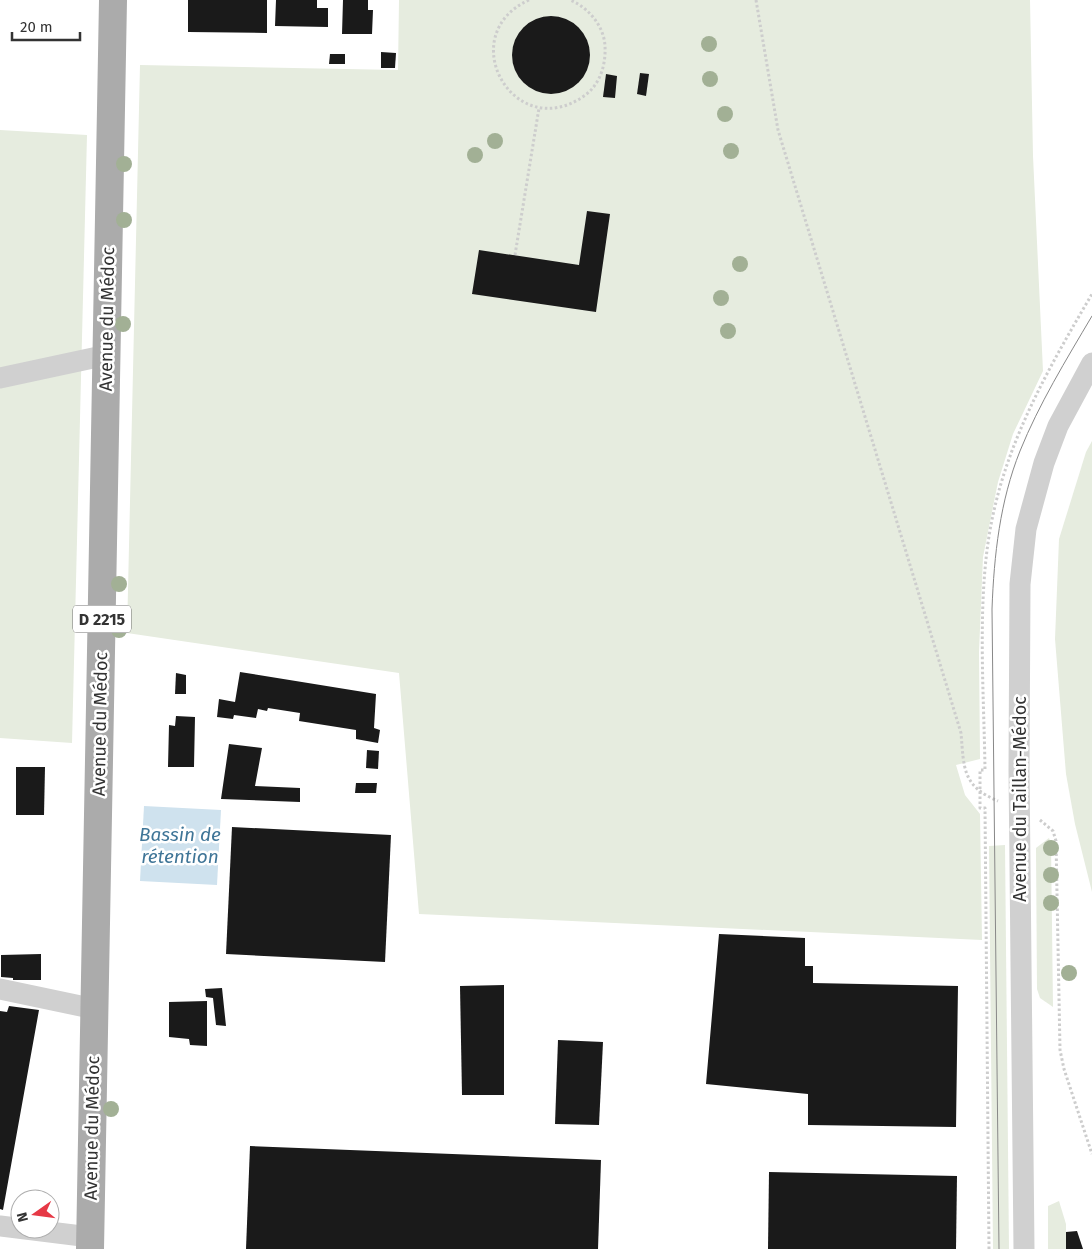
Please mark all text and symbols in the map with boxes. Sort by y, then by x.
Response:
scale bar [12,10,80,42]
text: 20 m [20,18,53,36]
street label: Avenue du Médoc [95,246,119,391]
road number: D 2215 [73,606,131,632]
street label: Avenue du Médoc [88,651,112,796]
street label: Avenue du Taillan-Médoc [1009,696,1031,902]
water label: Bassin de rétention [139,823,221,868]
street label: Avenue du Médoc [80,1055,104,1200]
north arrow [10,1189,60,1239]
text: N [13,1210,32,1224]

